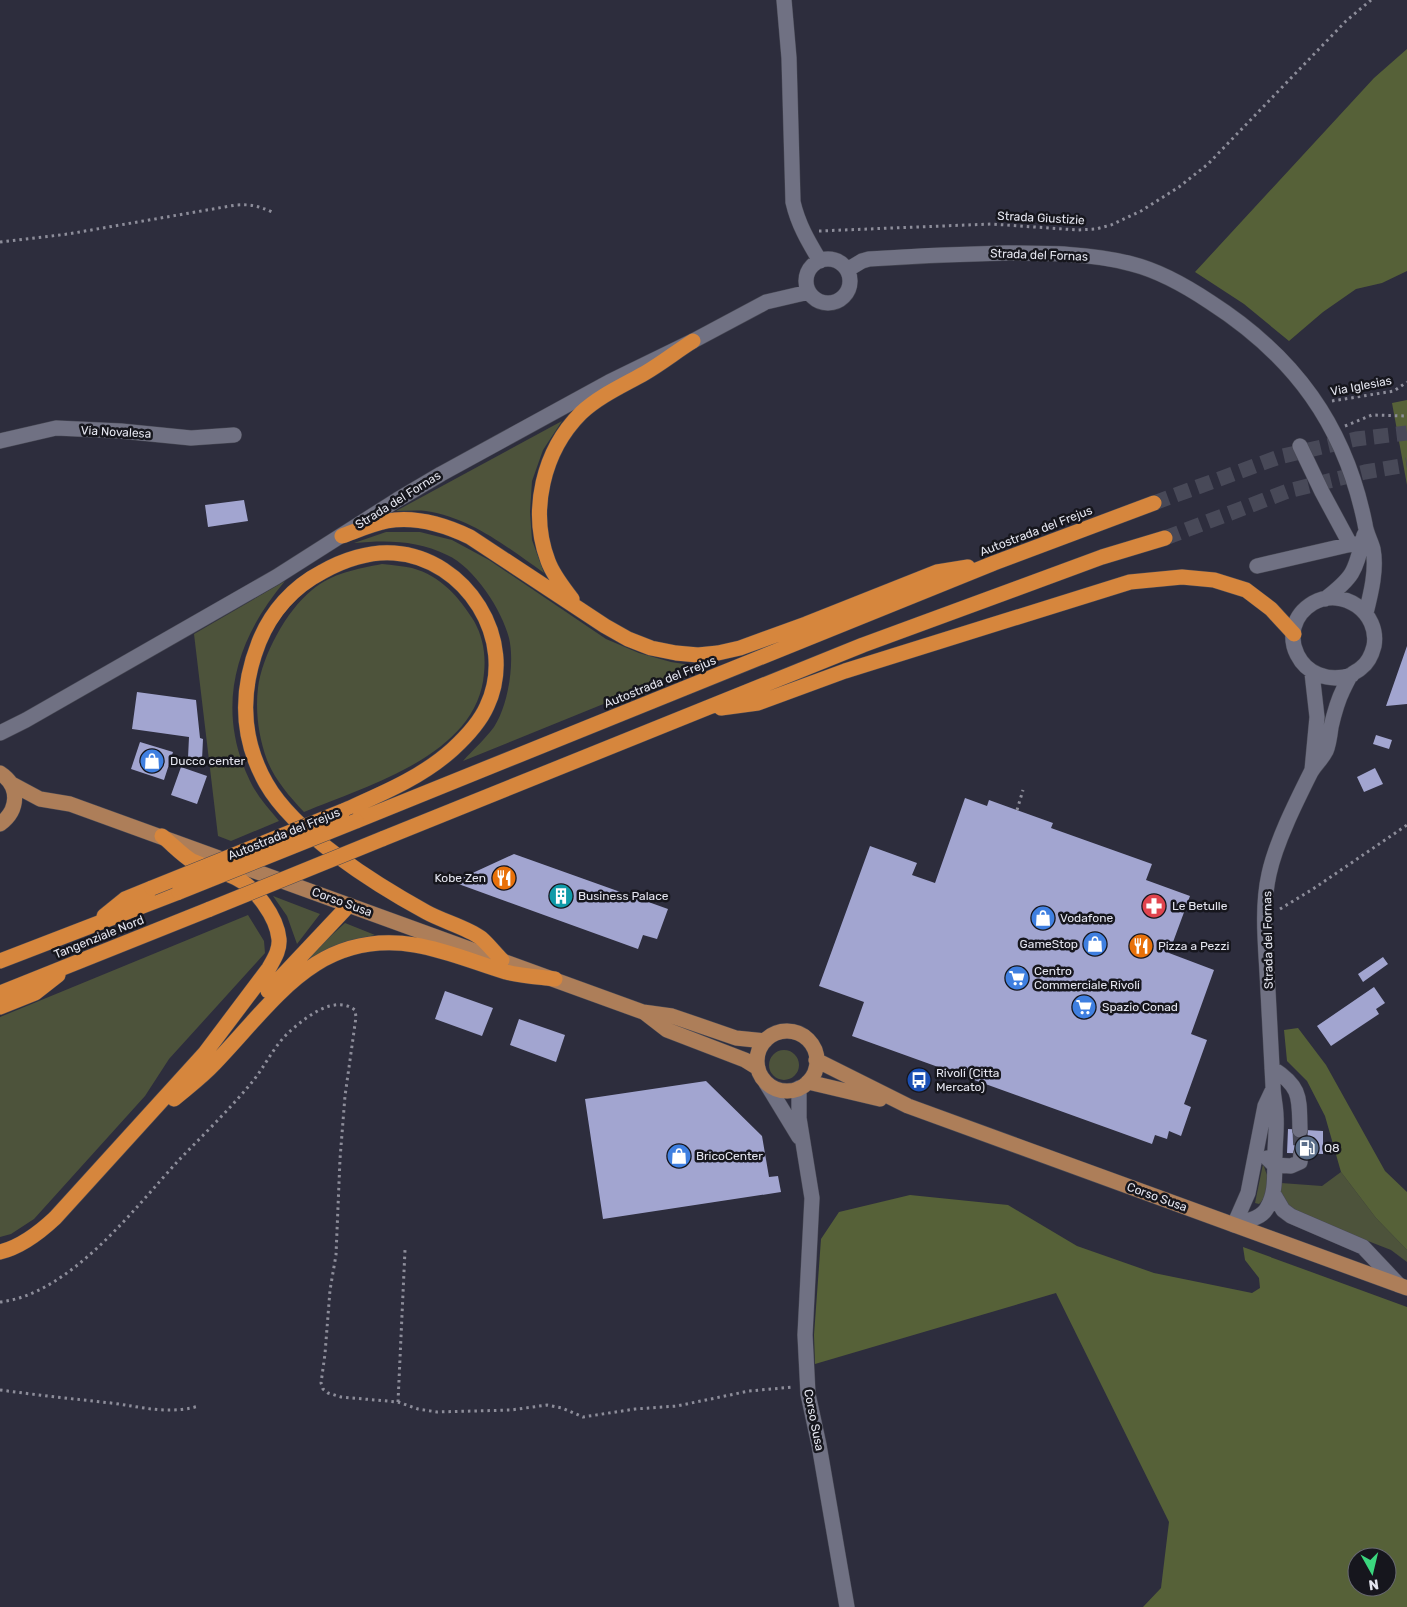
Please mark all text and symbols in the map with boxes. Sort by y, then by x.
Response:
street label: Strada Giustizie [997,209,1085,227]
street label: Strada del Fornas [990,246,1088,264]
street label: Via Iglesias [1329,373,1393,399]
street label: Via Novalesa [80,423,152,441]
street label: Strada del Fornas [353,468,443,532]
street label: Autostrada del Frejus [978,503,1094,559]
street label: Autostrada del Frejus [602,653,718,711]
shop icon: Ducco center [139,748,165,774]
place label: Ducco center [170,754,246,768]
street label: Autostrada del Frejus [226,805,342,863]
restaurant icon: Kobe Zen [491,865,517,891]
place label: Kobe Zen [434,871,486,885]
building icon: Business Palace [548,883,574,909]
street label: Corso Susa [310,885,374,919]
place label: Business Palace [578,889,669,903]
street label: Strada del Fornas [1260,891,1276,989]
pharmacy icon: Le Betulle [1141,893,1167,919]
place label: Le Betulle [1172,899,1228,913]
shop icon: Vodafone [1030,905,1056,931]
place label: Vodafone [1060,911,1113,925]
street label: Tangenziale Nord [52,913,146,961]
shop icon: GameStop [1082,931,1108,957]
restaurant icon: Pizza a Pezzi [1128,933,1154,959]
place label: GameStop [1020,937,1078,951]
place label: Pizza a Pezzi [1158,939,1230,953]
place label: Centro Commerciale Rivoli [1034,964,1140,992]
supermarket icon: Centro Commerciale Rivoli [1004,965,1030,991]
supermarket icon: Spazio Conad [1071,994,1097,1020]
place label: Spazio Conad [1102,1000,1178,1014]
place label: Rivoli (Citta Mercato) [936,1066,999,1094]
bus stop icon: Rivoli (Citta Mercato) [906,1067,932,1093]
fuel station icon: Q8 [1294,1135,1320,1161]
place label: Q8 [1324,1141,1340,1155]
shop icon: BricoCenter [666,1143,692,1169]
place label: BricoCenter [696,1149,763,1163]
street label: Corso Susa [1125,1180,1189,1214]
street label: Corso Susa [801,1388,827,1452]
north arrow [1347,1547,1397,1597]
text: N [1368,1575,1380,1593]

